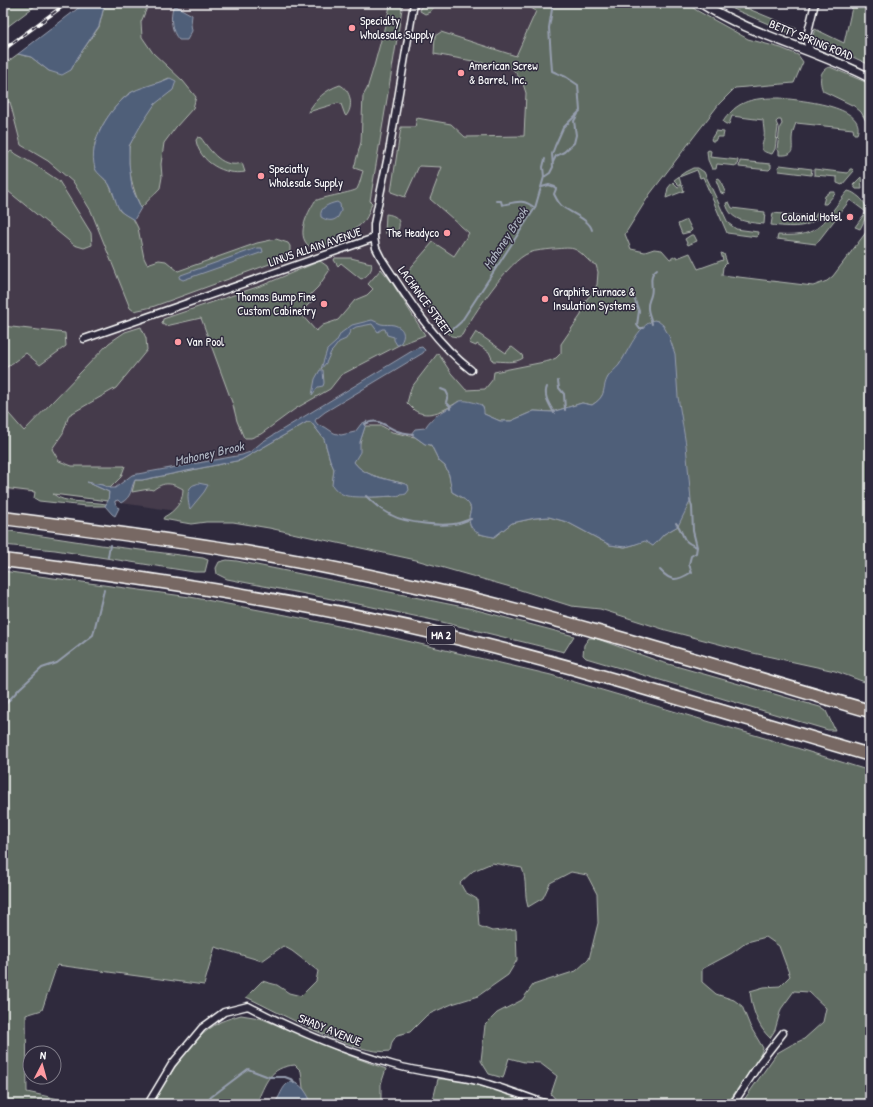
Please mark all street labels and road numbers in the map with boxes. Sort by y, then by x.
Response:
street label: BETTY SPRING ROAD [767,15,856,64]
street label: LINUS ALLAIN AVENUE [266,222,364,270]
street label: LACHANCE STREET [394,262,457,339]
road number: MA 2 [427,626,455,644]
street label: SHADY AVENUE [296,1009,365,1050]

